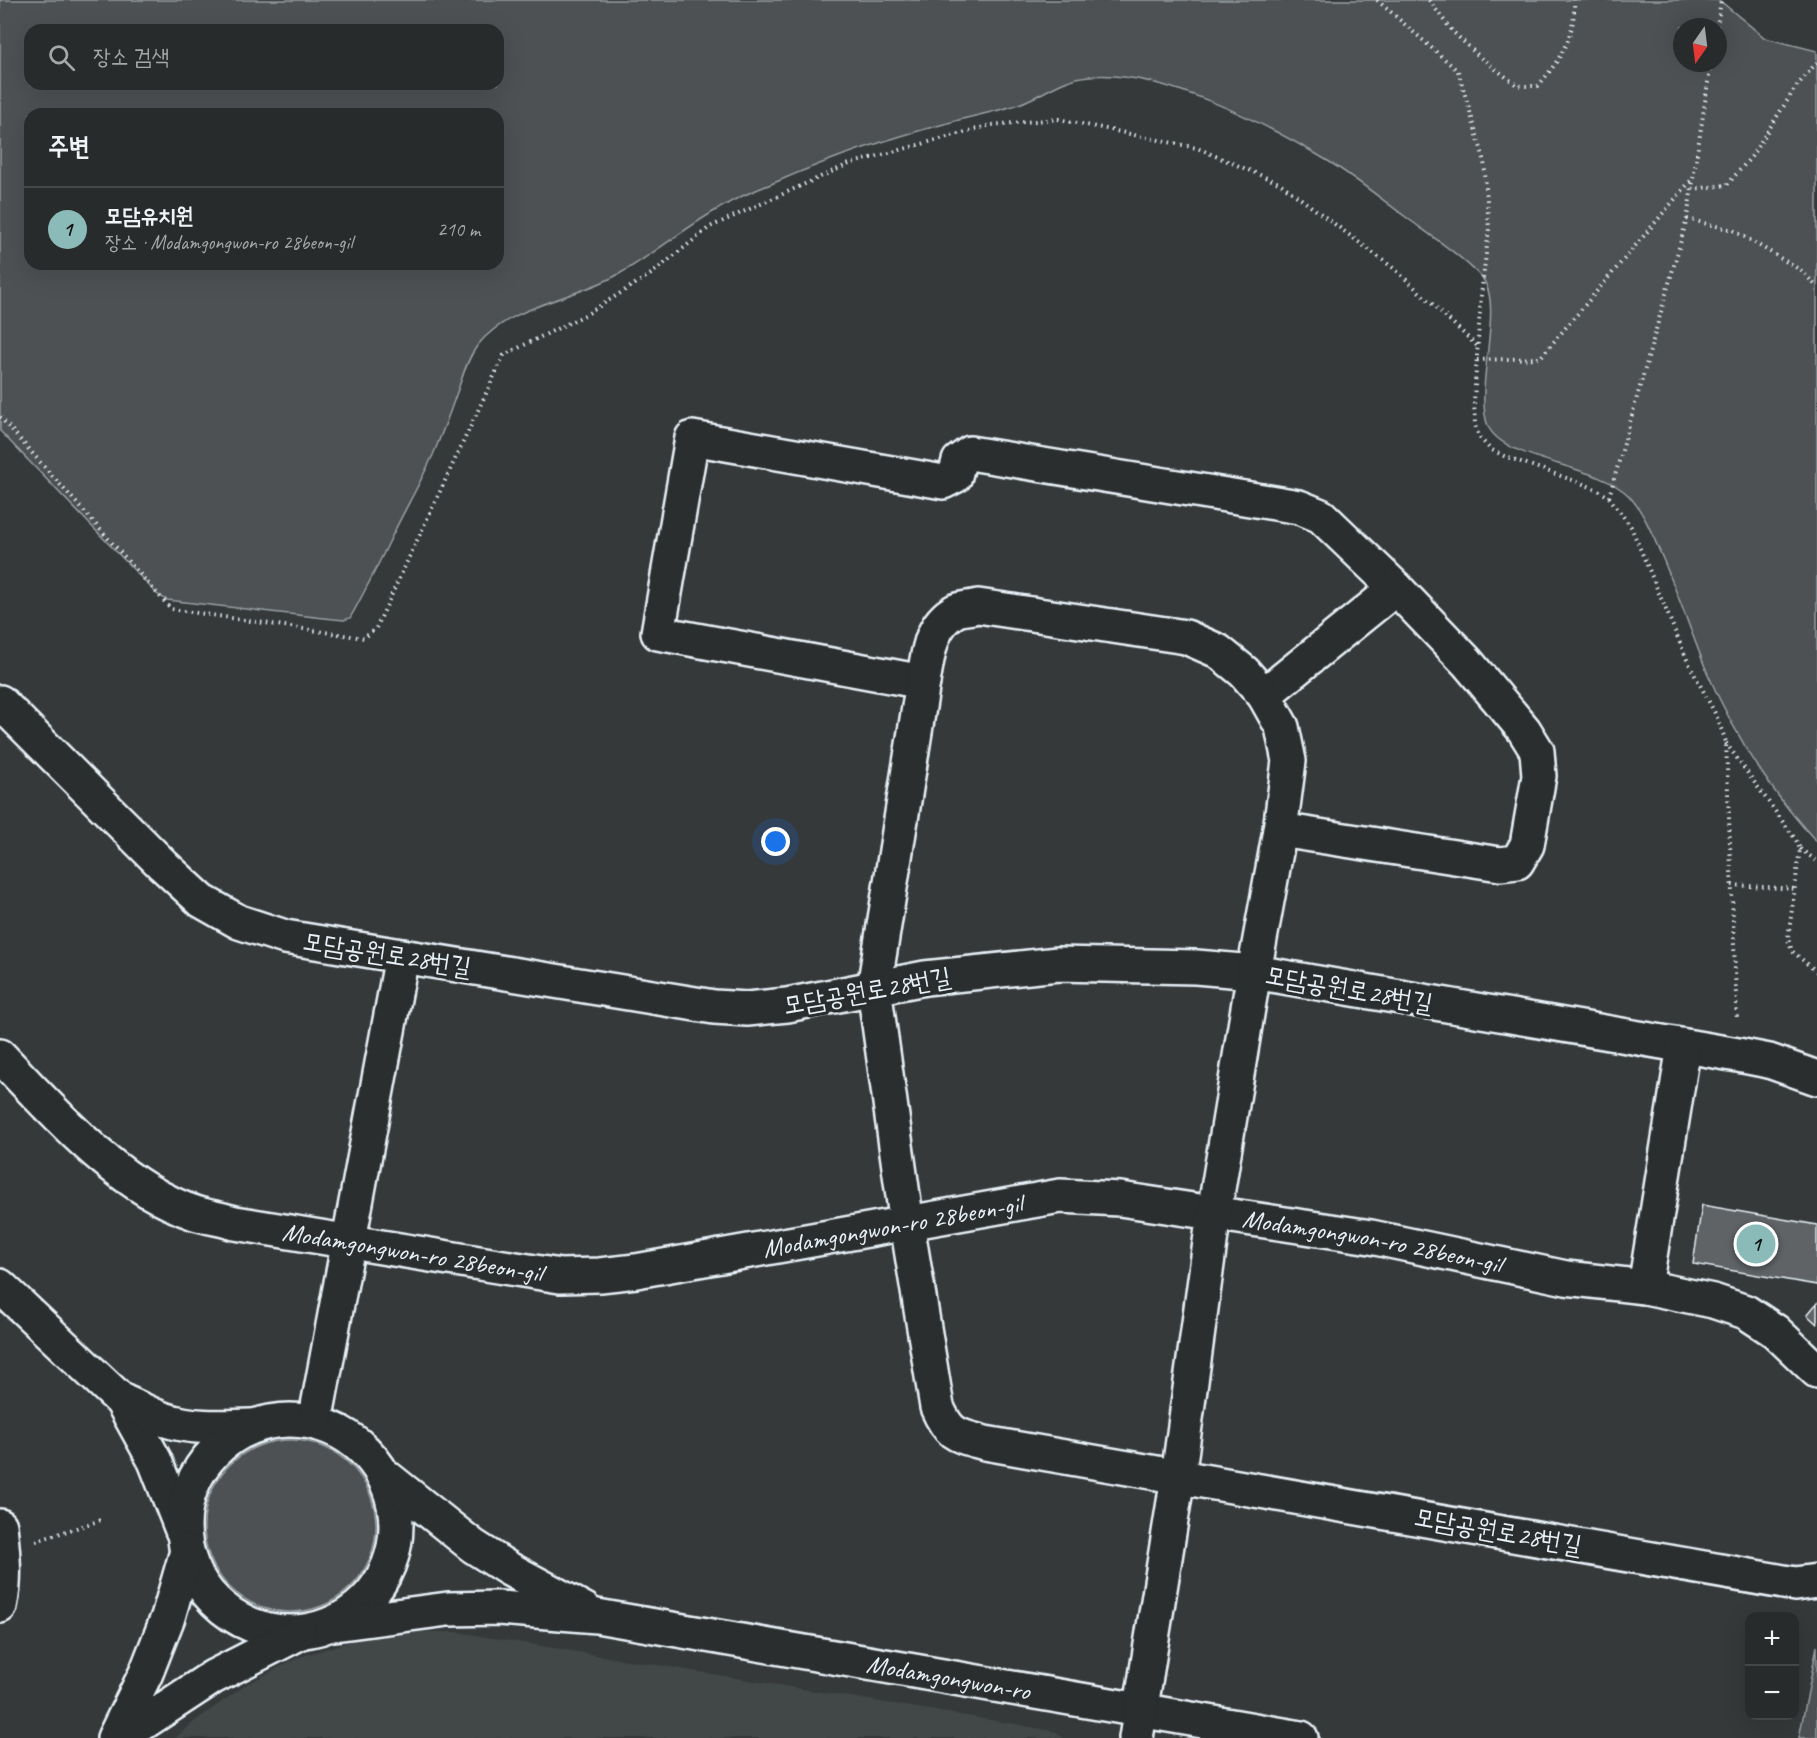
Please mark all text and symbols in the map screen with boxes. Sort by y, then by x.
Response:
north arrow [1673,18,1727,72]
search box [24,24,504,90]
icon: search [45,41,78,74]
text: 장소 검색 [93,43,169,71]
text: 주변 [48,130,90,163]
text: 모담유치원 [105,202,194,230]
text: 1 [63,217,72,242]
text: 210 m [437,217,480,242]
text: 장소 · Modamgongwon-ro 28beon-gil [105,230,353,255]
your location [761,827,790,856]
street label: 모담공원로28번길 [301,924,474,984]
street label: 모담공원로28번길 [1262,958,1436,1020]
street label: 모담공원로28번길 [780,960,954,1022]
street label: Modamgongwon-ro 28beon-gil [760,1186,1029,1265]
street label: Modamgongwon-ro 28beon-gil [1240,1201,1509,1282]
street label: Modamgongwon-ro 28beon-gil [280,1215,549,1290]
pin: 1 [1736,1222,1776,1266]
street label: 모담공원로28번길 [1411,1500,1585,1562]
map controls [1745,1612,1799,1720]
button: + [1745,1612,1799,1666]
street label: Modamgongwon-ro [864,1647,1034,1708]
button: − [1745,1666,1799,1720]

